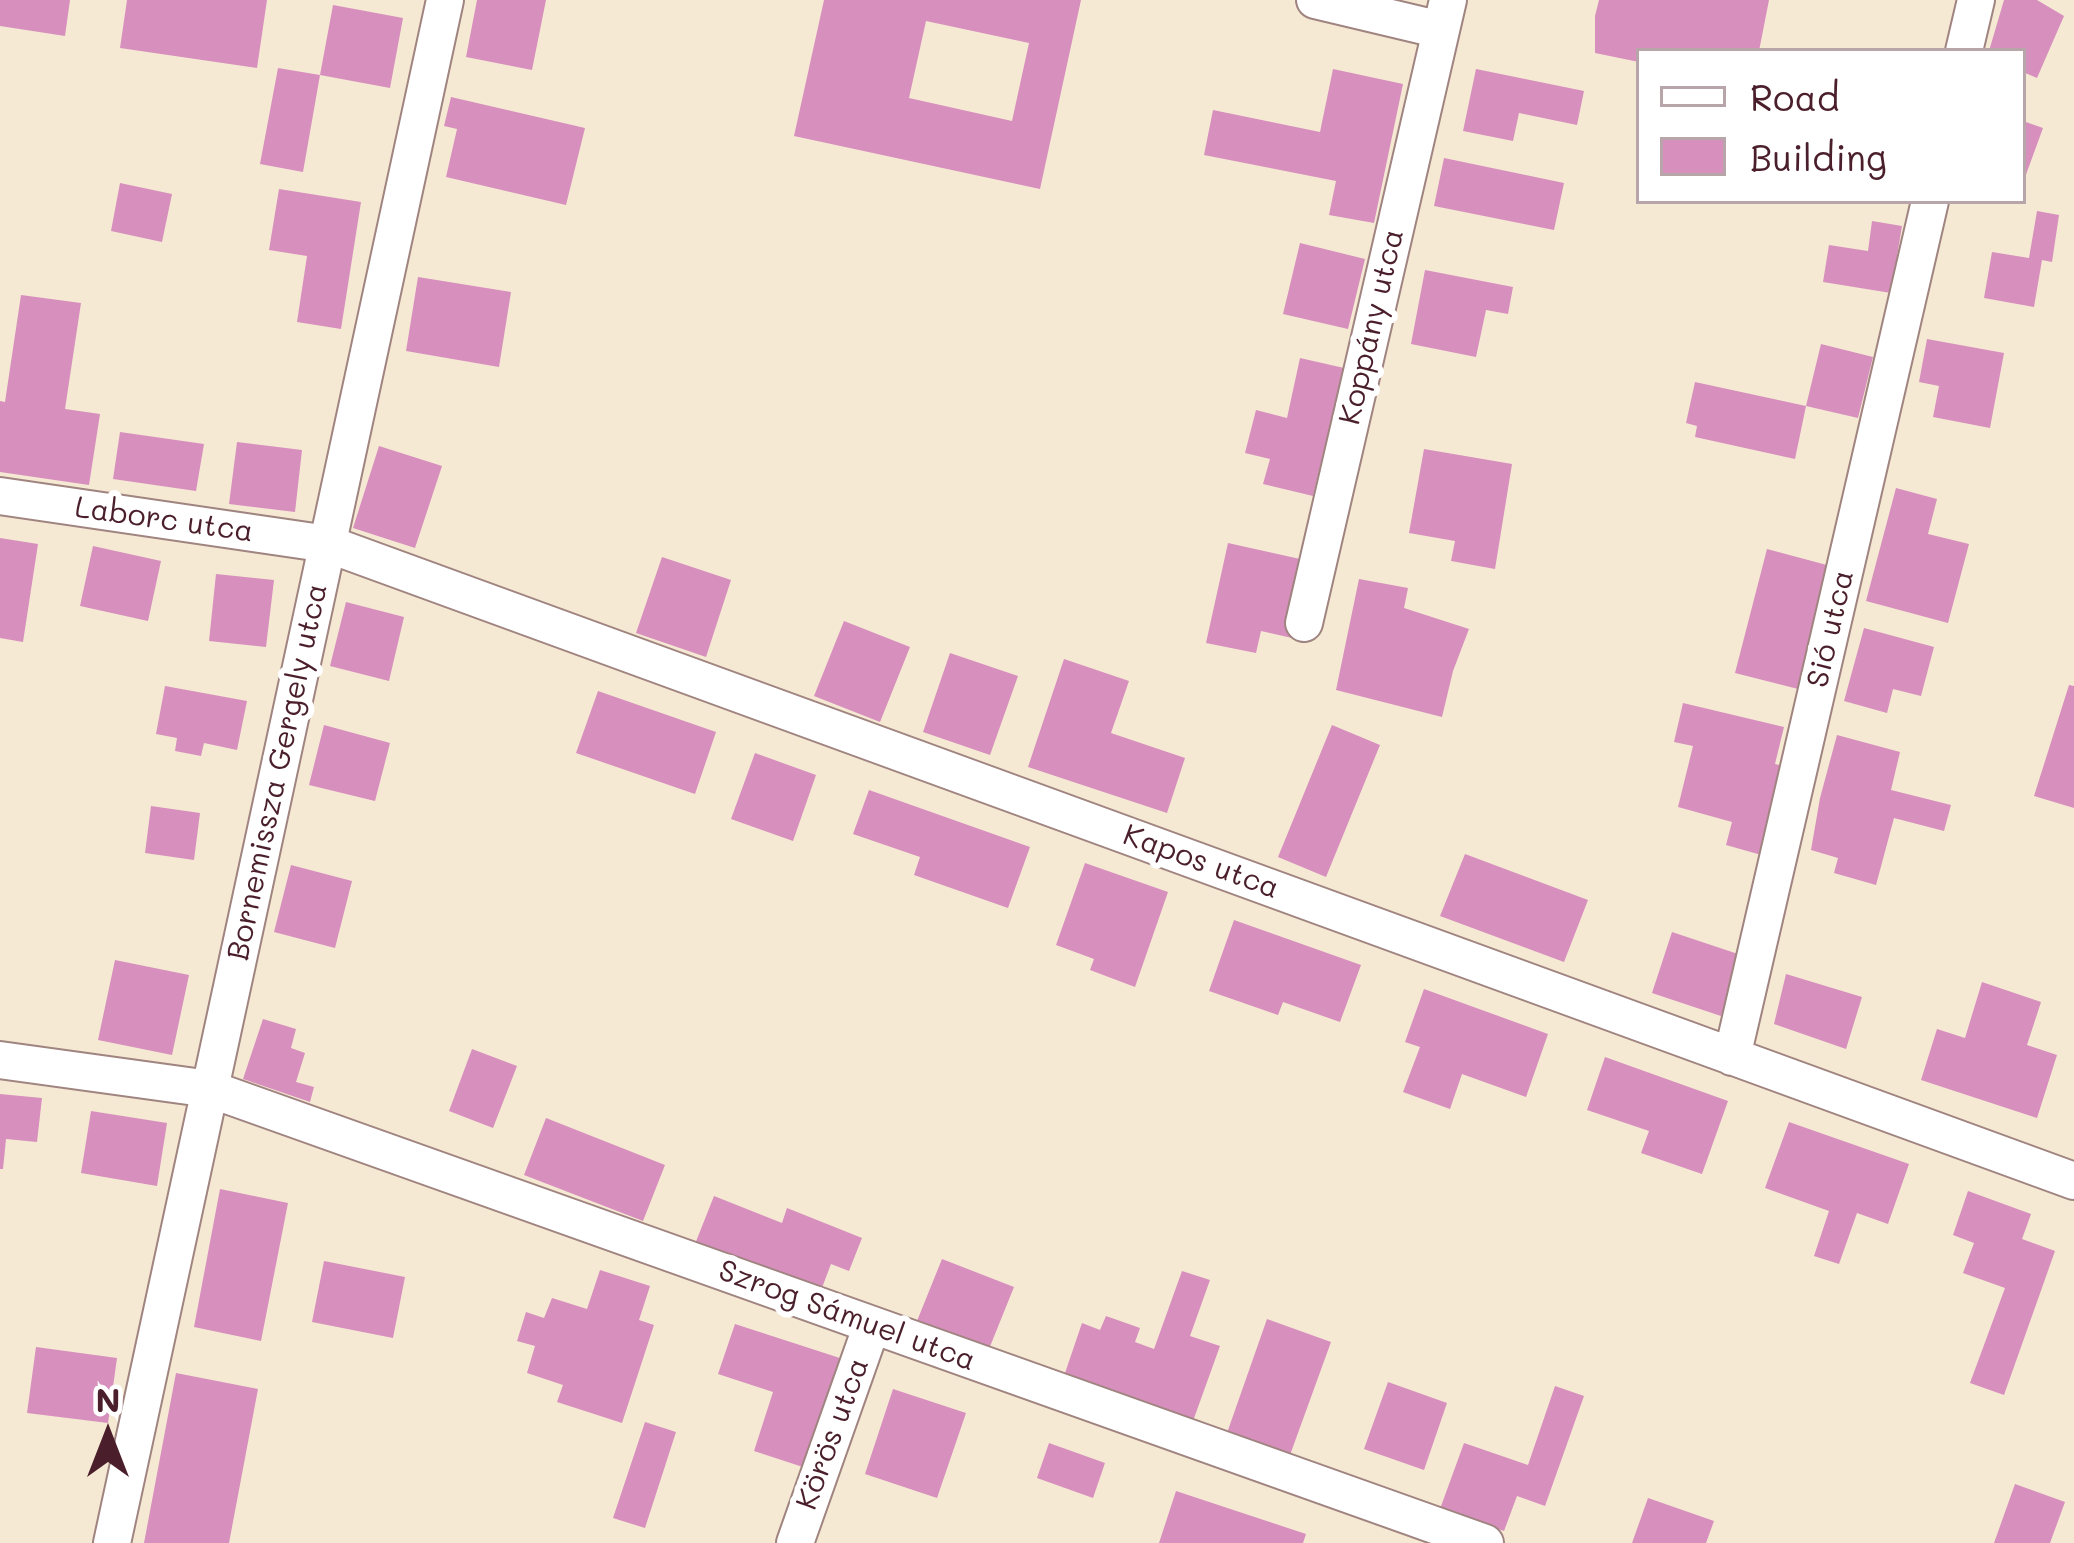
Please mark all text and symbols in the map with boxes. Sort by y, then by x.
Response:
legend [1636,48,2026,204]
text: Road [1750,73,1840,120]
text: Building [1750,133,1887,180]
street label: Koppány utca [1332,226,1412,428]
street label: Laborc utca [73,490,255,550]
street label: Sió utca [1800,567,1862,691]
street label: Bornemissza Gergely utca [220,580,336,964]
street label: Kapos utca [1118,817,1284,907]
street label: Szrog Sámuel utca [714,1253,980,1379]
street label: Körös utca [789,1353,877,1515]
north arrow [48,1375,168,1495]
text: N [95,1377,121,1420]

